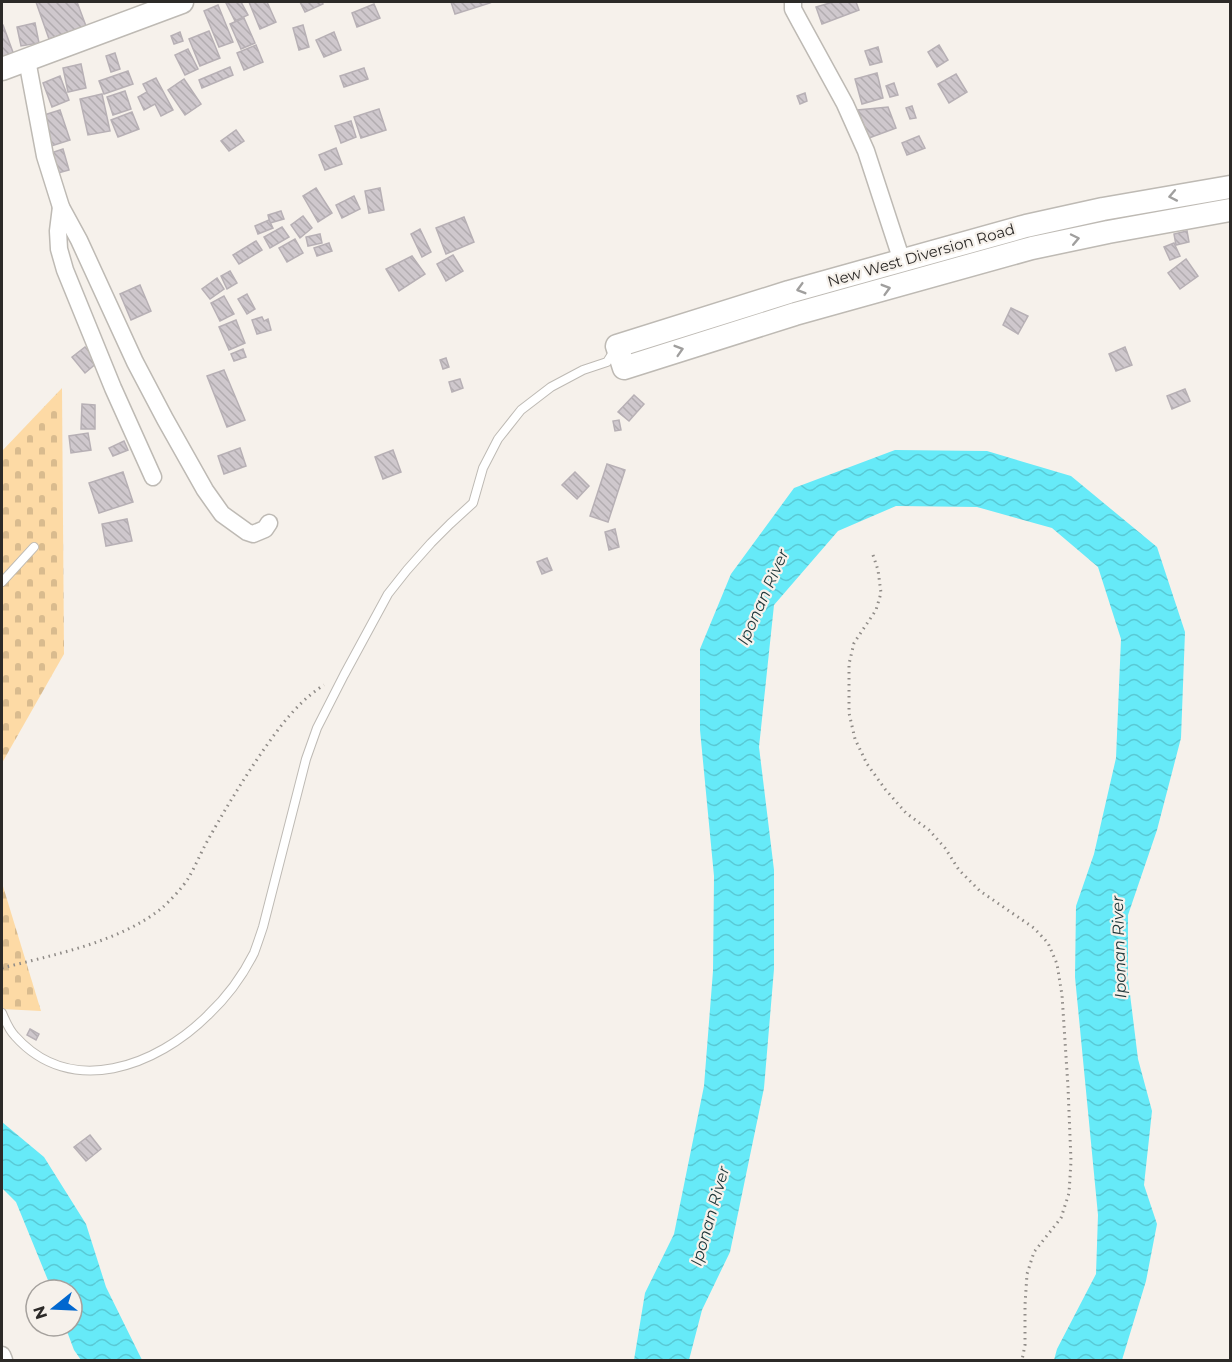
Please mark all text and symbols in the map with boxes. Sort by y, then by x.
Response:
one-way arrow [1168,189,1178,202]
street label: New West Diversion Road [825,219,1017,291]
one-way arrow [1069,233,1079,246]
one-way arrow [796,282,806,294]
one-way arrow [881,283,891,296]
one-way arrow [673,345,684,358]
water label: Iponan River [733,546,793,648]
water label: Iponan River [1108,895,1130,999]
water label: Iponan River [687,1163,733,1268]
north arrow [24,1278,84,1338]
text: N [29,1303,51,1322]

